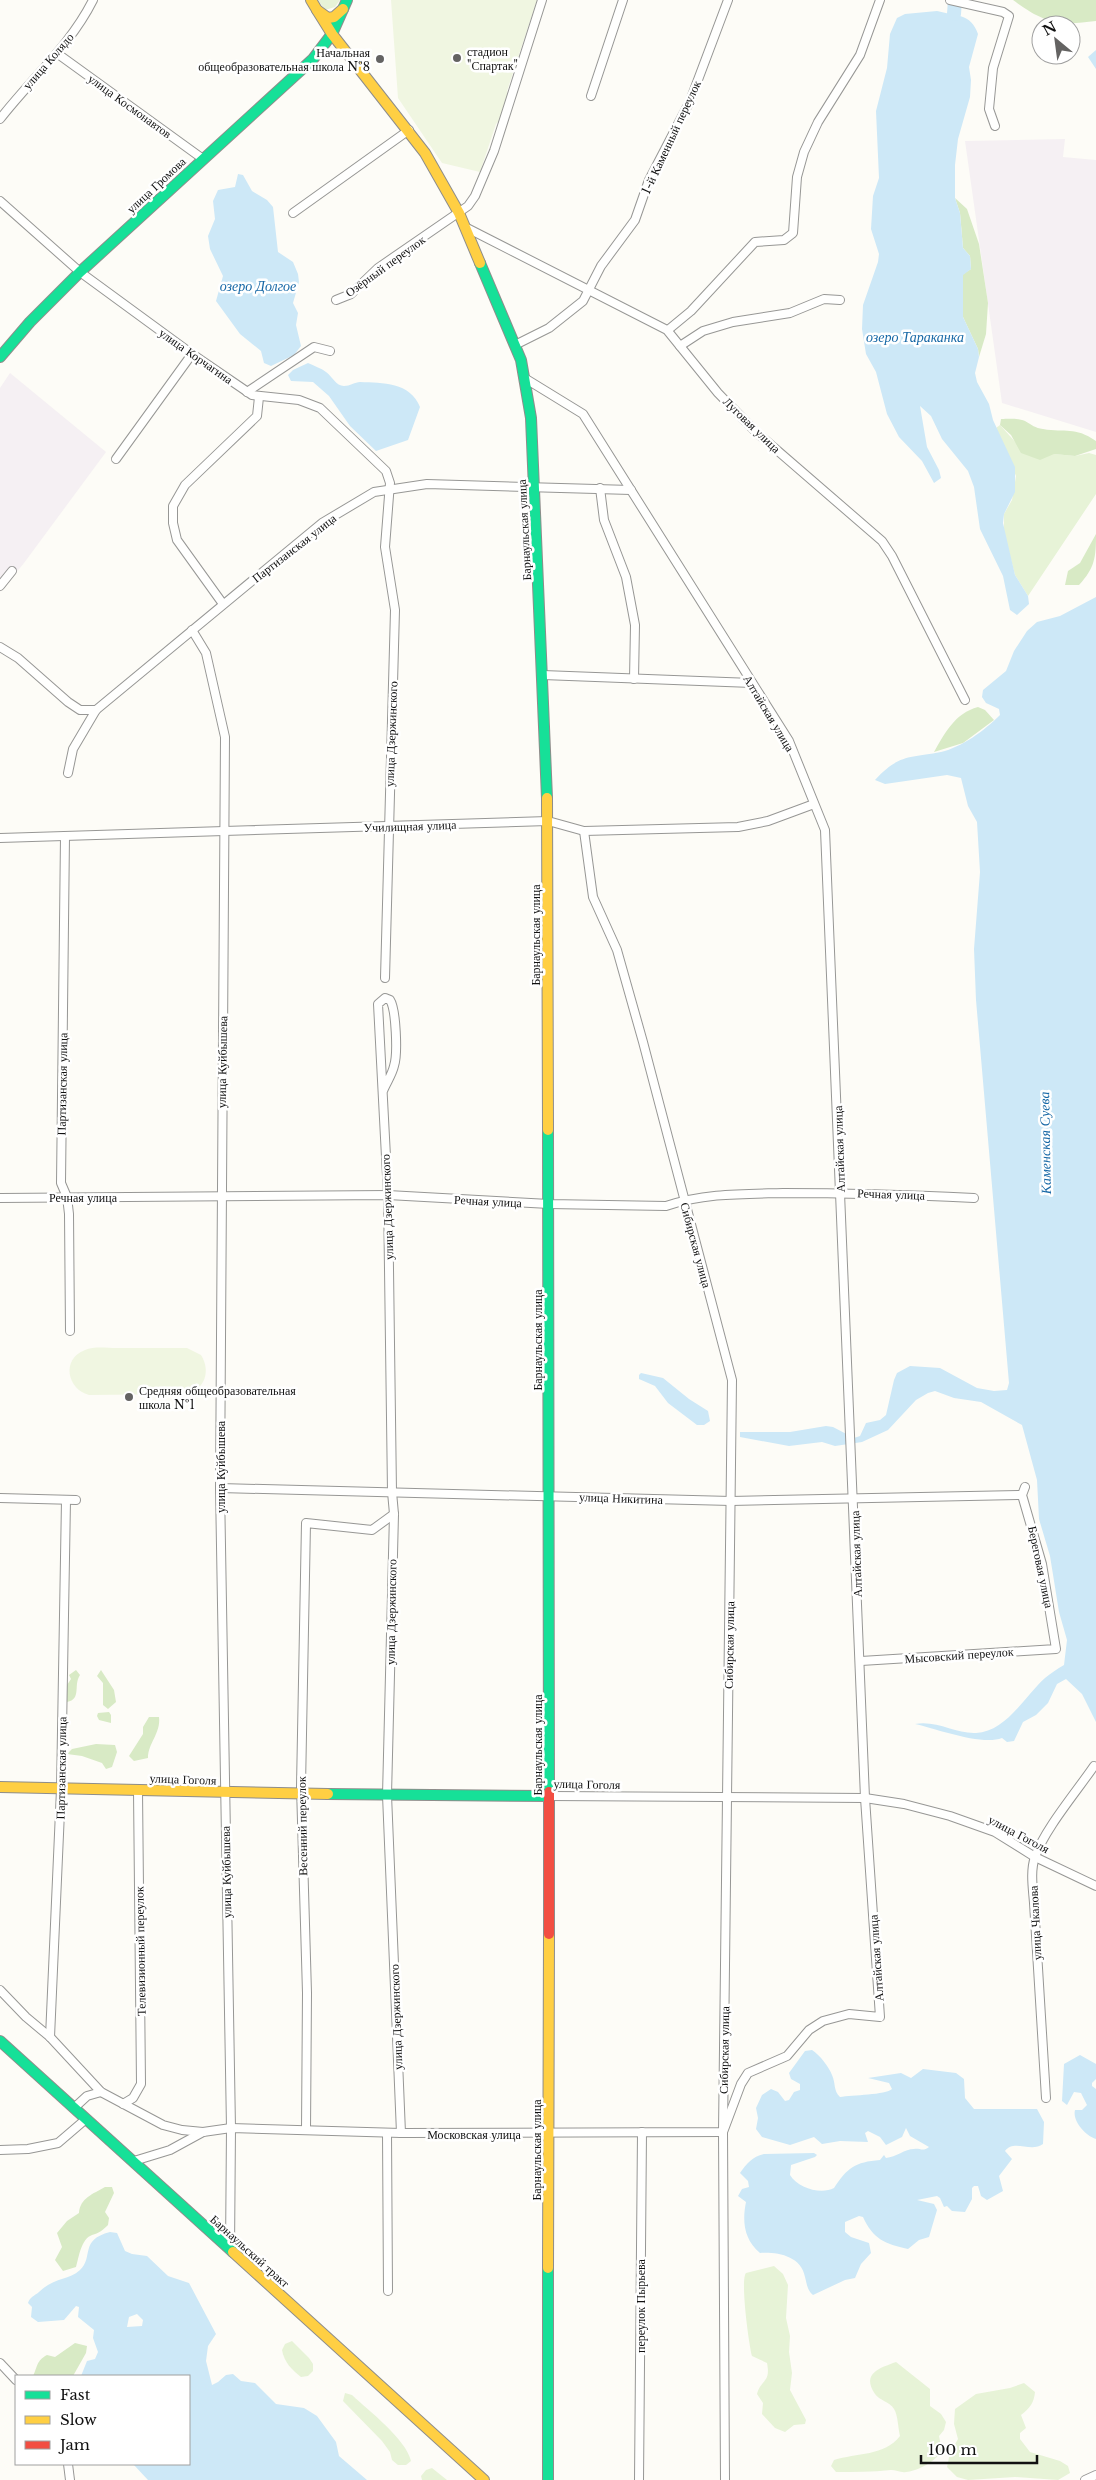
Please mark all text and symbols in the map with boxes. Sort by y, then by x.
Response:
north arrow [1031,15,1081,65]
text: N [1040,18,1060,40]
street label: улица Колядо [19,30,77,92]
place label: стадион "Спартак" [467,44,518,73]
place label: Начальная общеобразовательная школа №8 [198,45,370,74]
marker: стадион "Спартак" [451,52,463,64]
marker: Начальная общеобразовательная школа №8 [374,53,386,65]
street label: улица Космонавтов [85,71,175,142]
street label: 1-й Каменный переулок [638,78,704,196]
street label: улица Громова [123,153,189,216]
street label: Озёрный переулок [342,232,428,300]
water label: озеро Долгое [220,277,296,295]
street label: улица Корчагина [156,325,236,387]
water label: озеро Тараканка [866,328,964,346]
street label: Луговая улица [720,394,784,457]
street label: Барнаульская улица [514,478,534,581]
street label: Партизанская улица [249,510,340,586]
street label: Алтайская улица [740,672,798,755]
street label: улица Дзержинского [382,681,400,787]
street label: Училищная улица [363,817,457,835]
street label: Барнаульская улица [528,884,543,986]
street label: улица Куйбышева [214,1015,230,1108]
street label: Партизанская улица [54,1032,70,1136]
water label: Каменская Суева [1035,1091,1055,1196]
street label: Алтайская улица [830,1105,848,1193]
street label: улица Дзержинского [378,1154,396,1260]
street label: Речная улица [857,1185,926,1203]
street label: Речная улица [49,1190,118,1205]
street label: Речная улица [454,1192,523,1210]
street label: Сибирская улица [677,1201,715,1290]
street label: Барнаульская улица [530,1289,545,1391]
place label: Средняя общеобразовательная школа №1 [139,1383,296,1412]
marker: Средняя общеобразовательная школа №1 [123,1391,135,1403]
street label: улица Куйбышева [213,1420,228,1513]
street label: улица Никитина [579,1489,664,1507]
street label: Алтайская улица [847,1510,865,1598]
street label: Береговая улица [1025,1525,1057,1610]
street label: улица Дзержинского [383,1559,399,1665]
street label: Сибирская улица [721,1600,737,1689]
street label: Мысовский переулок [904,1644,1014,1666]
street label: Барнаульская улица [530,1694,545,1796]
street label: Партизанская улица [53,1716,69,1820]
street label: улица Гоголя [149,1770,217,1788]
street label: Весенний переулок [294,1776,310,1876]
street label: улица Гоголя [553,1776,621,1792]
street label: улица Гоголя [986,1812,1052,1857]
street label: улица Куйбышева [218,1825,234,1918]
street label: улица Чкалова [1026,1885,1044,1961]
street label: Телевизионный переулок [131,1886,149,2016]
street label: Алтайская улица [865,1914,887,2002]
street label: улица Дзержинского [387,1964,405,2070]
street label: Сибирская улица [716,2005,732,2094]
street label: Барнаульская улица [529,2099,544,2201]
street label: Московская улица [427,2127,522,2142]
street label: Барнаульский тракт [207,2212,293,2291]
street label: переулок Пырьева [633,2258,648,2353]
legend [15,2375,190,2465]
text: Fast [60,2385,91,2404]
text: Slow [60,2410,97,2429]
scale bar [921,2432,1037,2464]
text: Jam [58,2435,90,2454]
text: 100 m [928,2440,977,2459]

